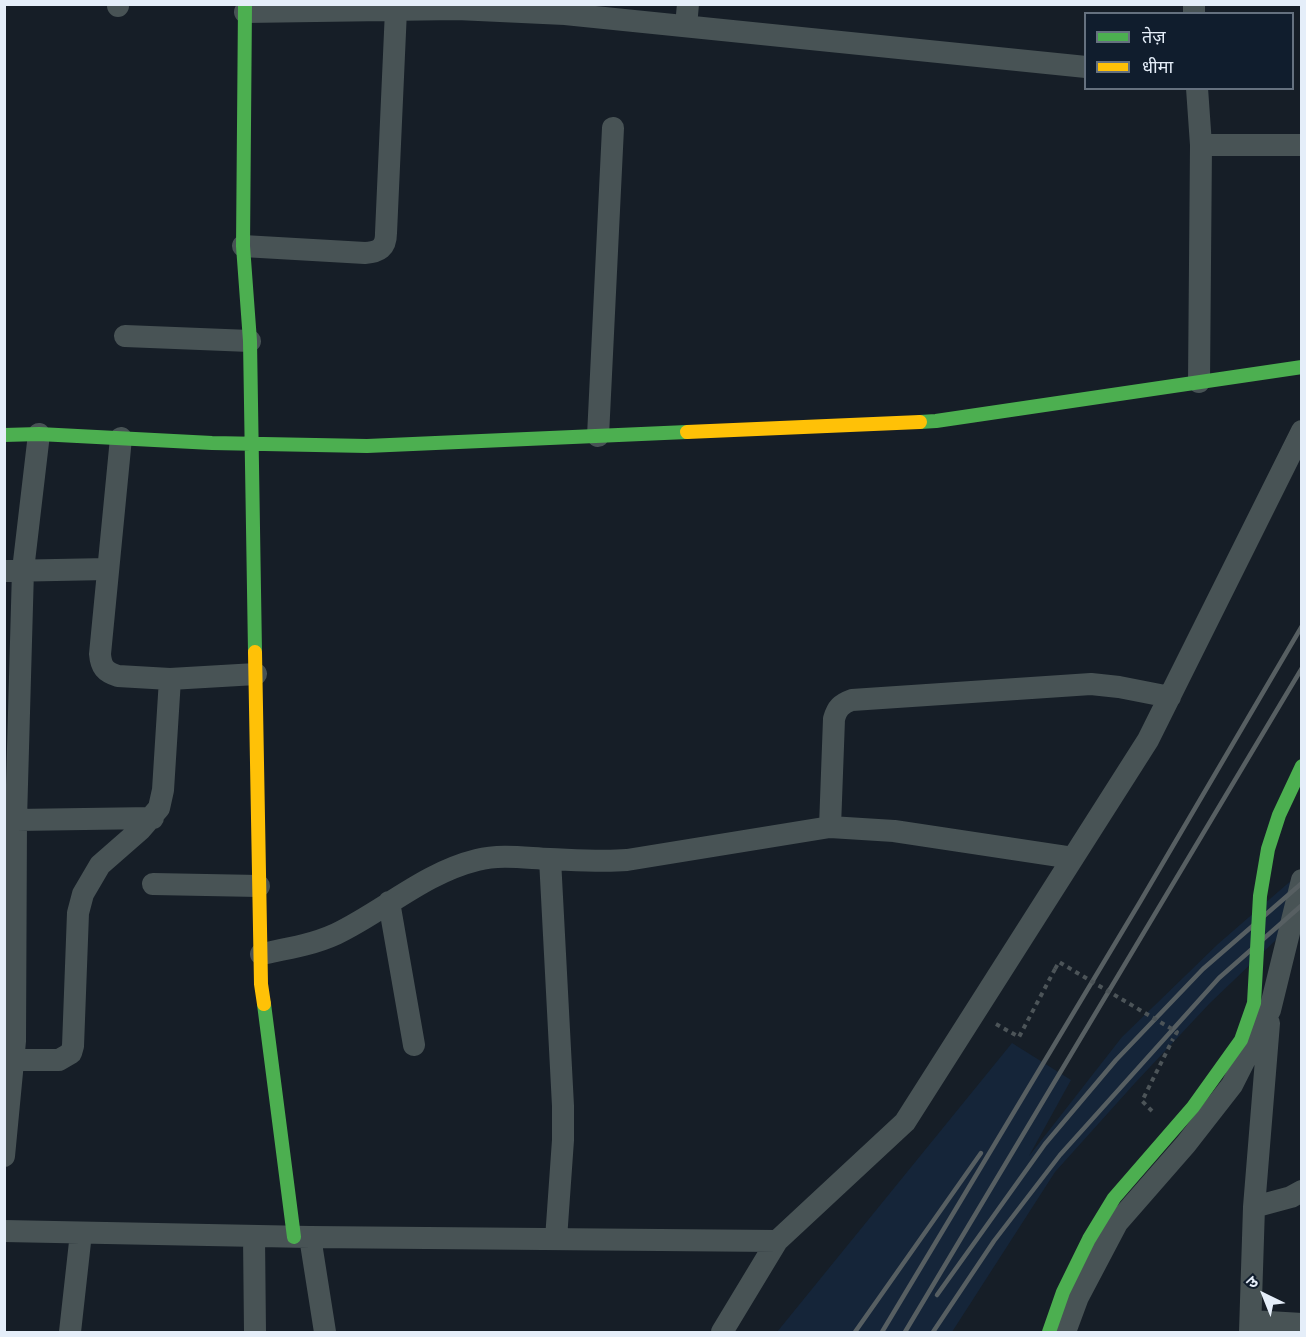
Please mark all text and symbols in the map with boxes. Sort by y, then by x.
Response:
legend [1084,12,1294,90]
text: तेज़ [1142,24,1166,48]
text: धीमा [1142,54,1173,78]
north arrow [1234,1265,1294,1325]
text: उ [1241,1271,1263,1293]

